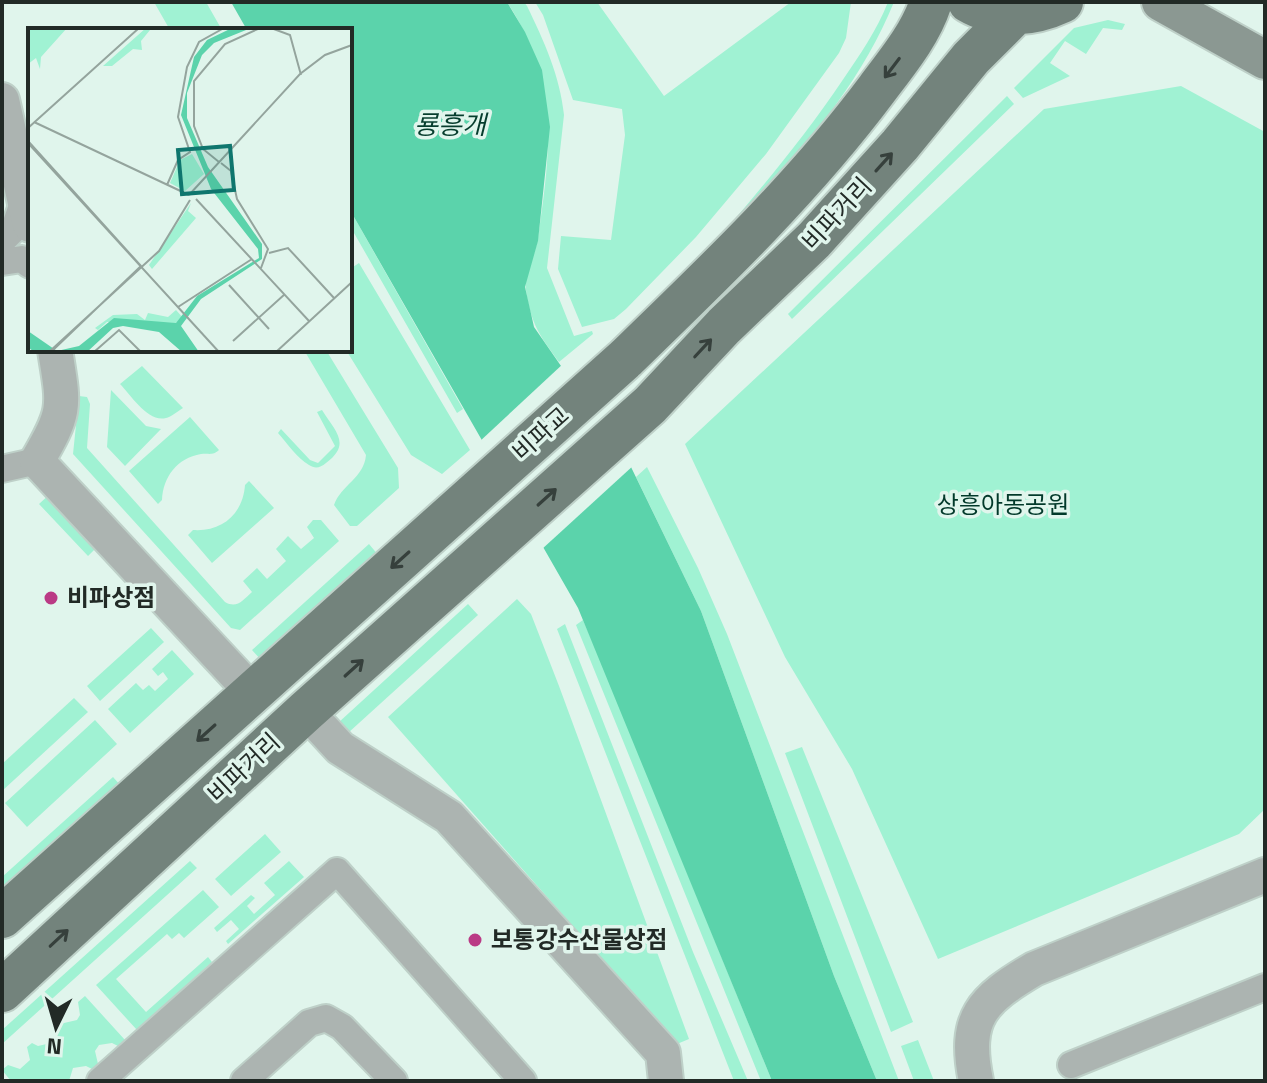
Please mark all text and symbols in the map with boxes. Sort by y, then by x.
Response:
inset map [28,28,352,352]
one-way arrow [884,57,901,79]
water label: 룡흥개 [414,105,489,144]
one-way arrow [875,152,893,172]
street label: 비파거리 [793,169,880,258]
one-way arrow [694,338,713,358]
street label: 비파교 [504,398,577,469]
park label: 상흥아동공원 [937,486,1069,522]
one-way arrow [536,488,556,506]
one-way arrow [391,551,411,569]
place label: 비파상점 [67,579,155,615]
marker: 비파상점 [42,589,60,607]
one-way arrow [344,660,364,678]
one-way arrow [197,724,217,742]
street label: 비파거리 [199,724,288,811]
place label: 보통강수산물상점 [491,921,668,957]
one-way arrow [49,930,69,948]
marker: 보통강수산물상점 [466,931,484,949]
north arrow [16,987,96,1067]
text: N [45,1029,63,1065]

